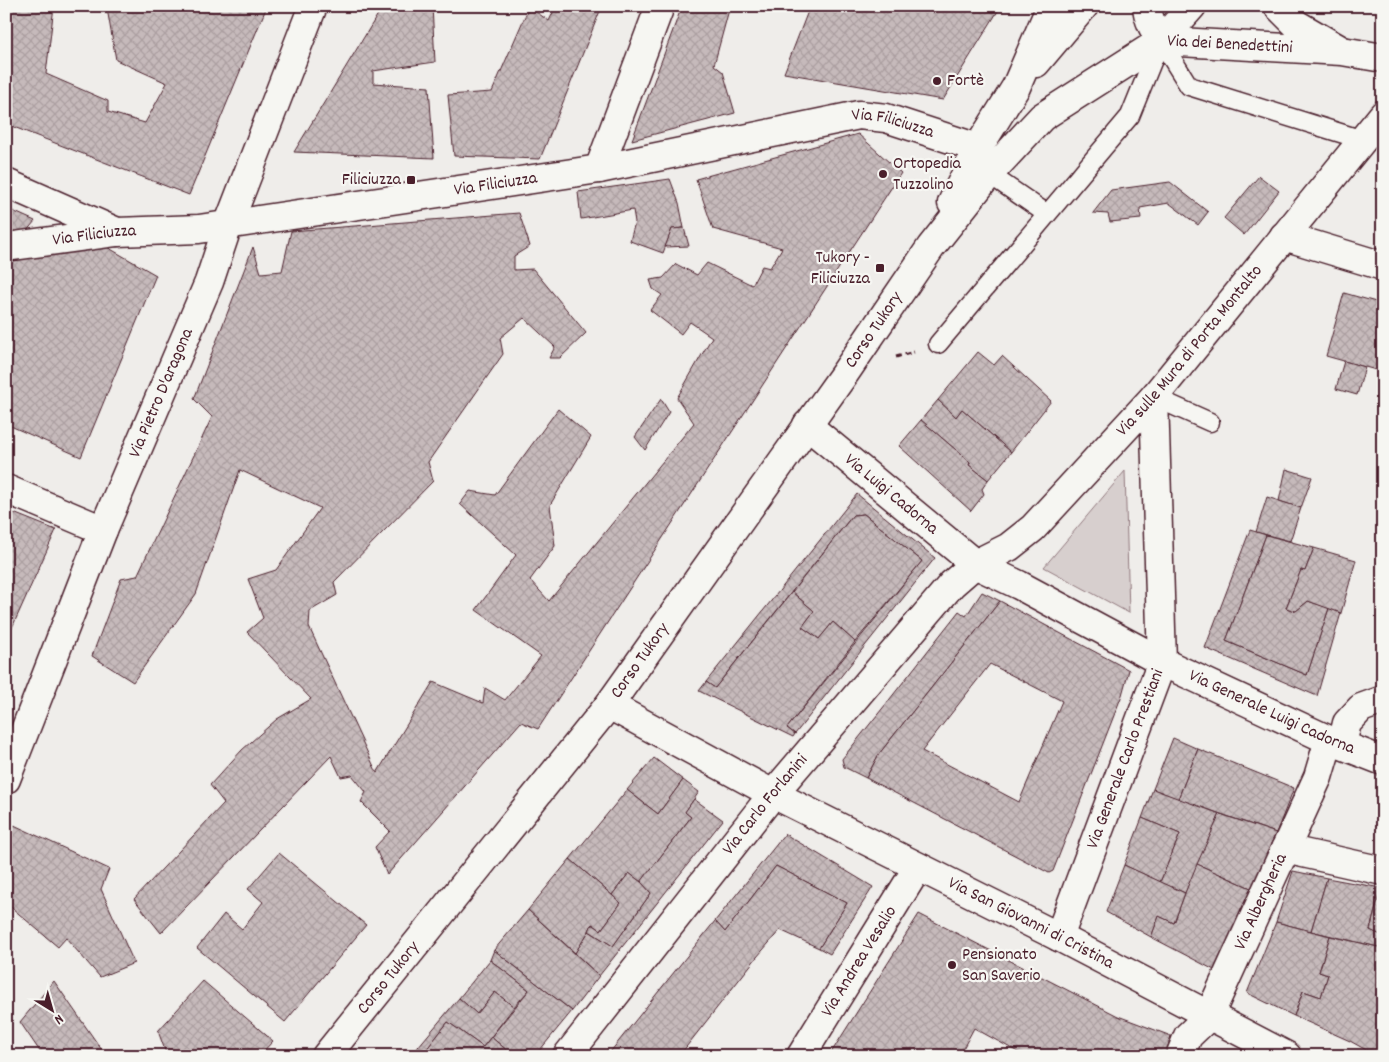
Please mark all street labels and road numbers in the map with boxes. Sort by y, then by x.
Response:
street label: Via dei Benedettini [1166,29,1293,61]
street label: Via Filiciuzza [850,102,938,145]
street label: Via Filiciuzza [452,166,540,203]
street label: Via Filiciuzza [51,219,137,253]
street label: Via sulle Mura di Porta Montalto [1111,260,1269,442]
street label: Corso Tukory [839,286,910,373]
street label: Via Pietro D'aragona [123,324,200,462]
street label: Via Luigi Cadorna [838,448,944,541]
street label: Corso Tukory [605,617,676,704]
street label: Via Generale Luigi Cadorna [1184,664,1359,762]
street label: Via Generale Carlo Prestiani [1081,666,1171,853]
street label: Via Carlo Forlanini [717,749,814,861]
street label: Via Albergheria [1228,849,1294,954]
street label: Via San Giovanni di Cristina [944,871,1119,976]
street label: Via Andrea Vesalio [815,901,903,1022]
street label: Corso Tukory [352,936,426,1020]

